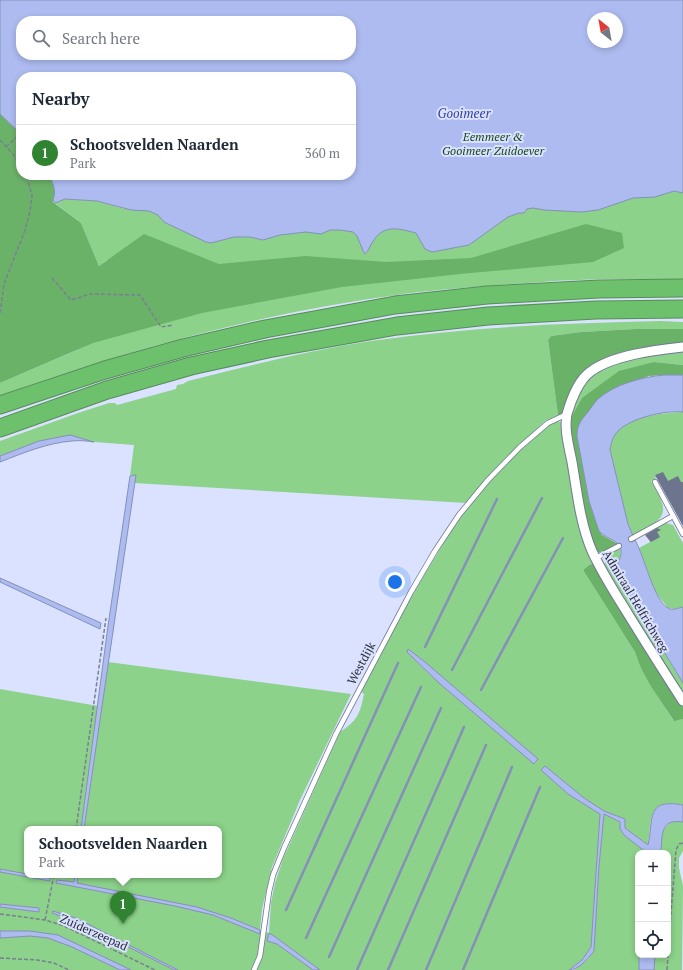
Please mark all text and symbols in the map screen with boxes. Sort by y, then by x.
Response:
north arrow [587,12,623,48]
search box [16,16,356,60]
icon: search [30,27,52,49]
text: Search here [62,28,140,48]
text: Nearby [32,87,90,110]
water label: Gooimeer [438,104,491,122]
park label: Eemmeer & Gooimeer Zuidoever [442,129,545,158]
text: Schootsvelden Naarden [70,134,239,154]
text: 1 [41,144,49,162]
text: 360 m [305,144,340,162]
text: Park [70,154,96,172]
street label: Admiraal Helfrichweg [600,547,673,655]
your location [385,572,405,592]
street label: Westdijk [344,638,379,687]
popup [24,826,222,878]
text: Schootsvelden Naarden [39,833,207,853]
map controls [635,850,671,958]
button: + [635,850,671,886]
text: Park [39,853,65,871]
button: − [635,886,671,922]
pin: 1 [110,891,136,924]
street label: Zuiderzeepad [58,910,130,954]
button: locate [635,922,671,958]

